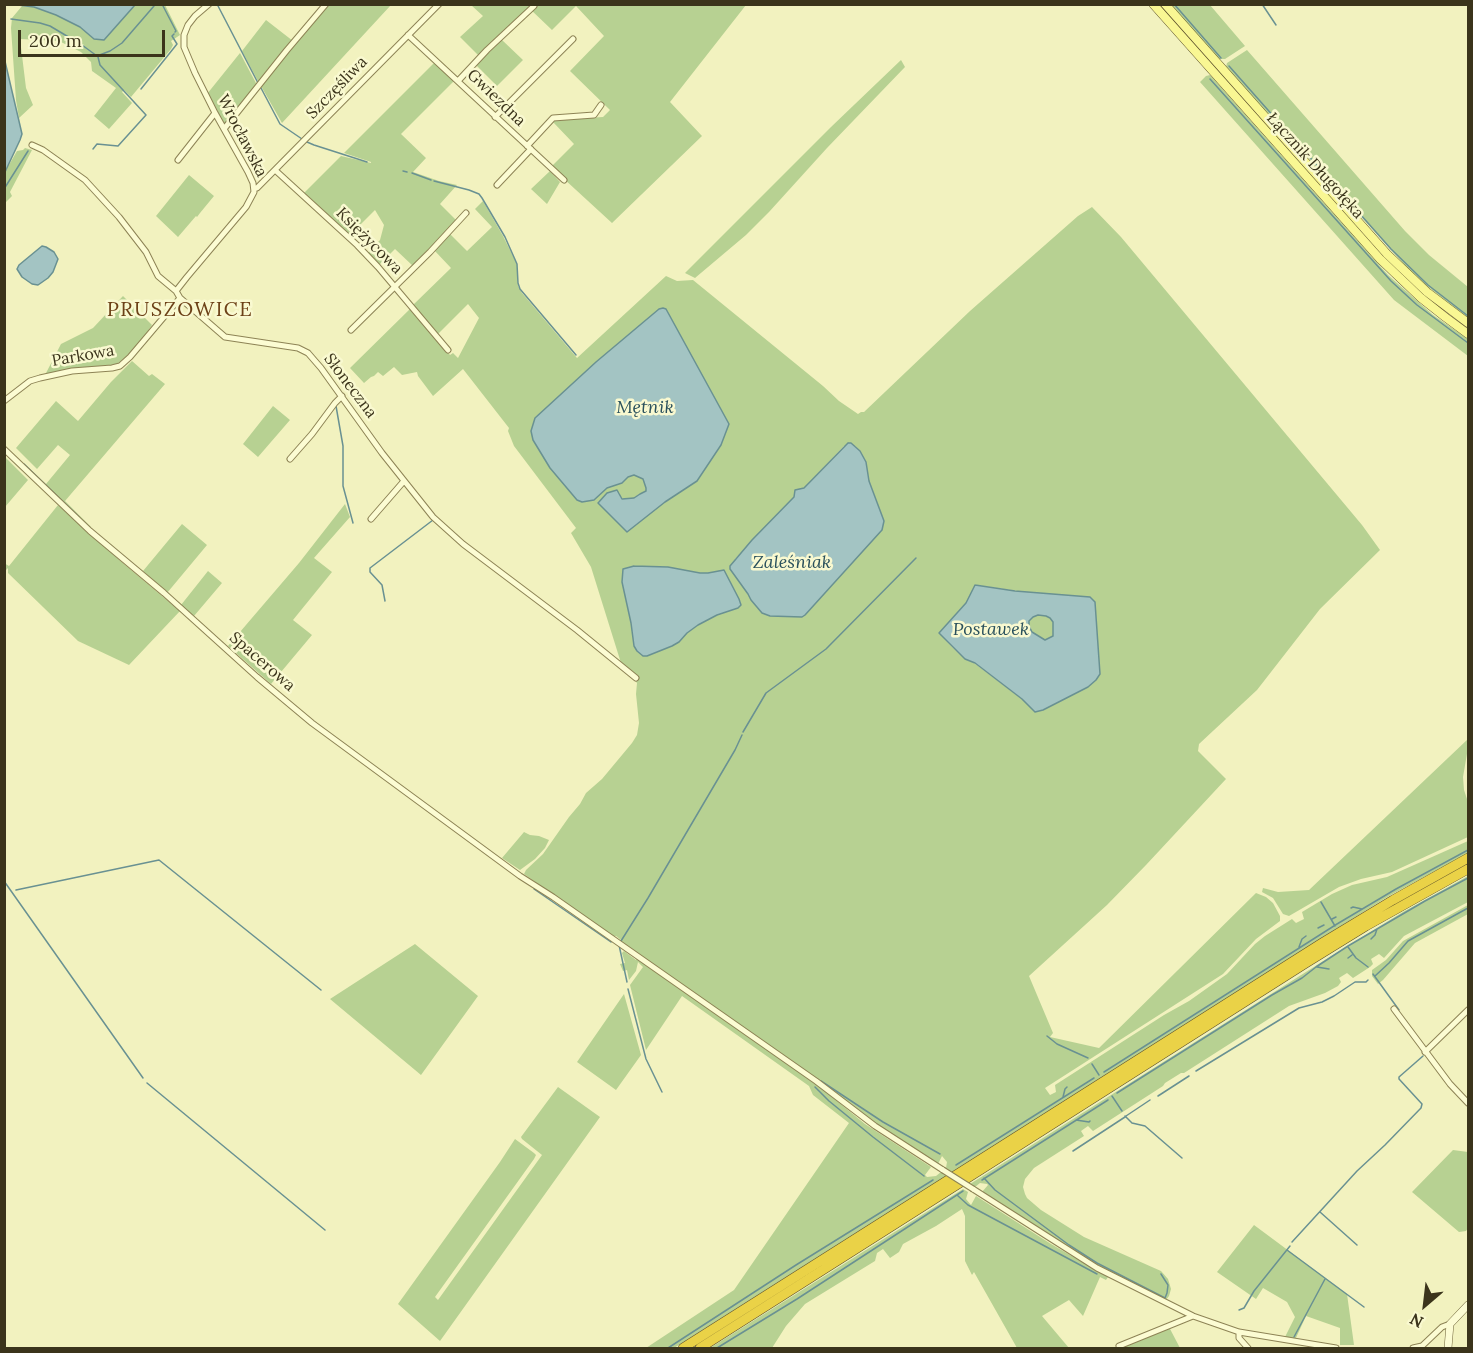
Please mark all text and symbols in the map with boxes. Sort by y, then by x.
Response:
scale bar [21,18,168,56]
text: 200 m [29,29,82,52]
street label: Szczęśliwa [303,53,371,123]
street label: Gwiezdna [463,65,529,131]
street label: Wrocławska [213,92,271,180]
street label: Łącznik Długołęka [1262,109,1368,223]
street label: Księżycowa [332,204,406,278]
district label: PRUSZOWICE [107,298,253,322]
street label: Parkowa [50,341,116,371]
street label: Słoneczna [319,350,381,422]
water label: Mętnik [616,397,674,419]
water label: Zaleśniak [753,552,831,574]
water label: Postawek [953,619,1029,641]
street label: Spacerowa [225,628,299,696]
north arrow [1395,1275,1455,1335]
text: N [1406,1309,1427,1333]

